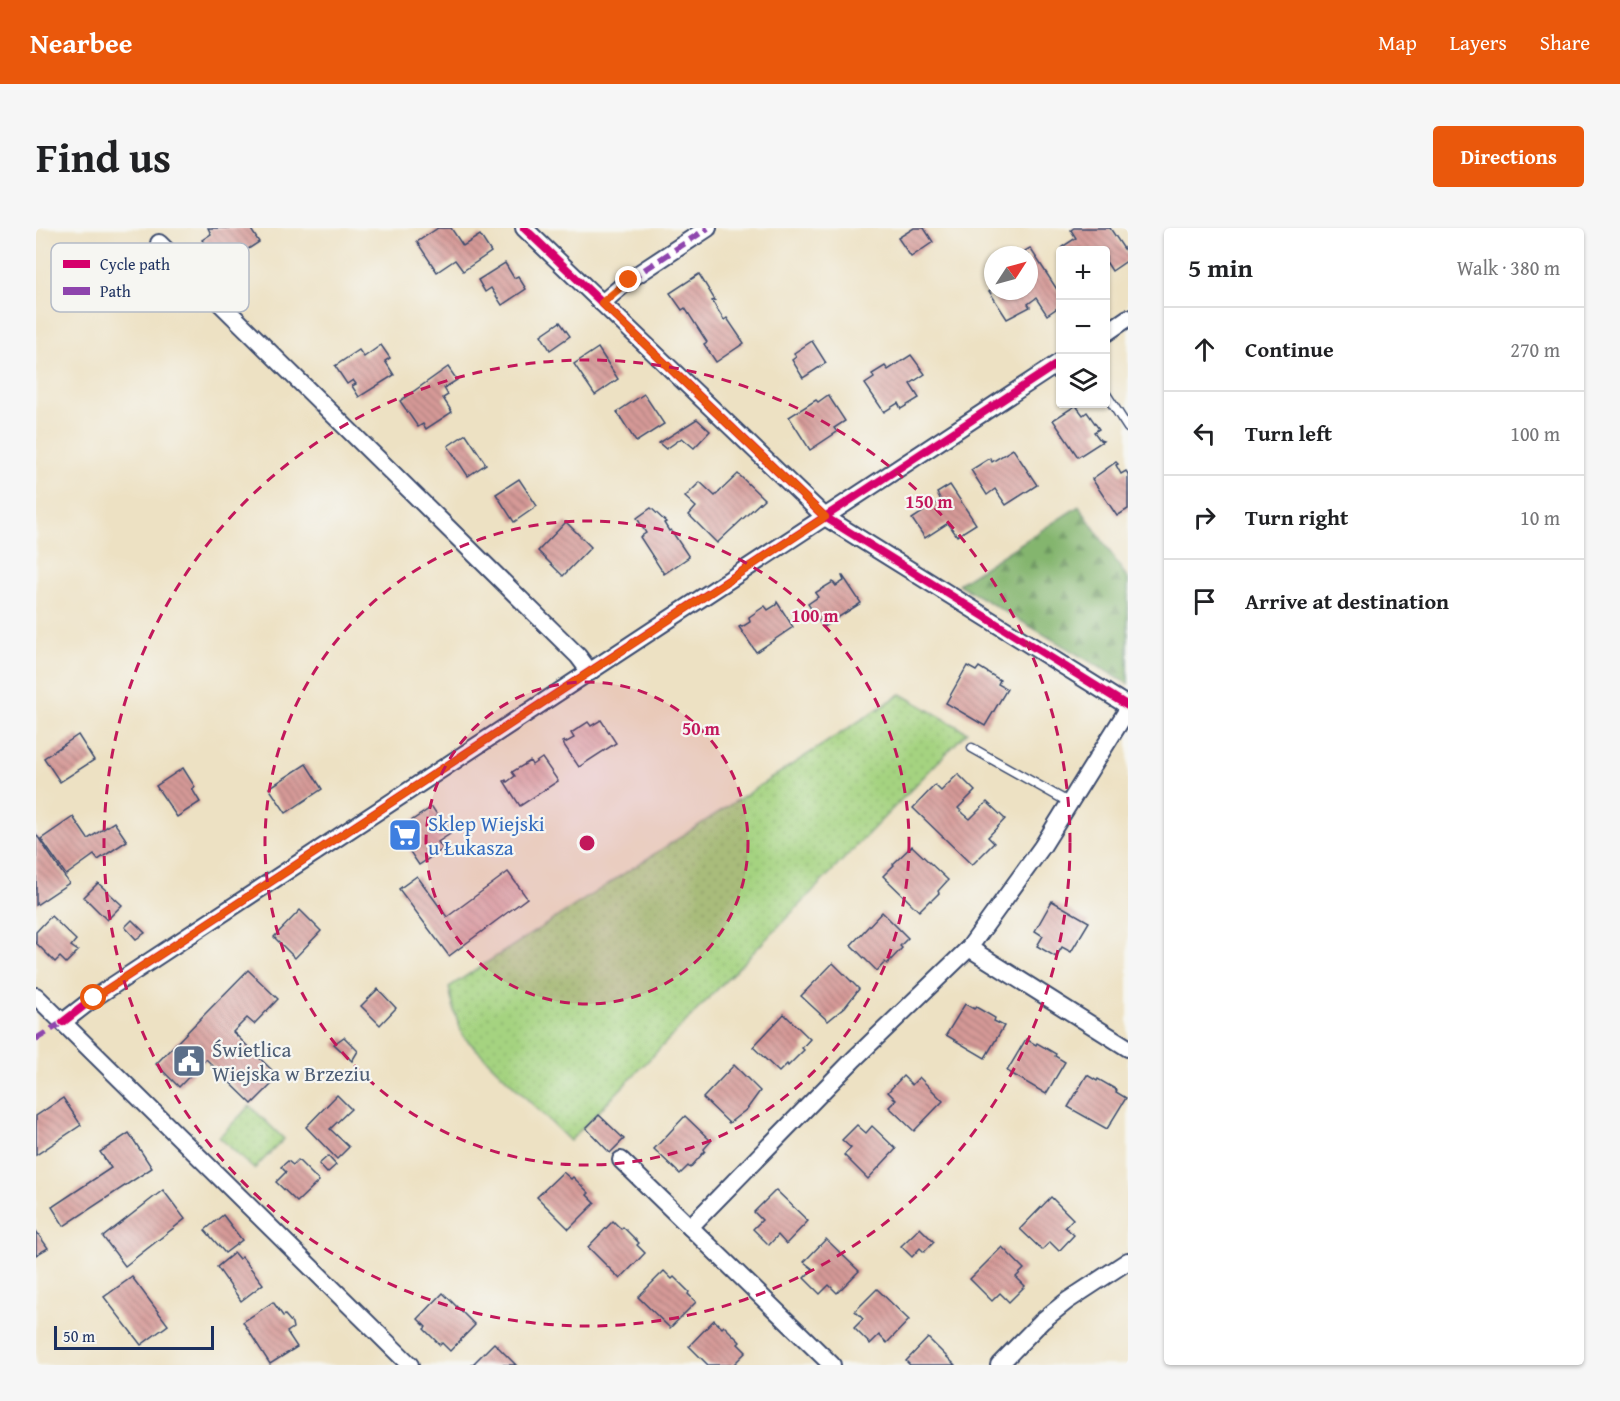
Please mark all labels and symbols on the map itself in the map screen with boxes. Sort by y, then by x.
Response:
legend [51,243,249,312]
north arrow [984,246,1038,300]
text: Cycle path [100,252,170,276]
route end [615,266,641,292]
text: Path [100,279,131,303]
text: 150 m [905,488,953,515]
text: 100 m [791,602,839,629]
text: 50 m [682,715,721,742]
place label: Sklep Wiejski u Łukasza [428,808,545,863]
supermarket icon: Sklep Wiejski u Łukasza [387,817,423,853]
centre of rings [577,833,597,853]
route start [80,984,106,1010]
place label: Świetlica Wiejska w Brzeziu [212,1034,371,1089]
public building icon: Świetlica Wiejska w Brzeziu [171,1043,207,1079]
scale bar [54,1323,214,1350]

